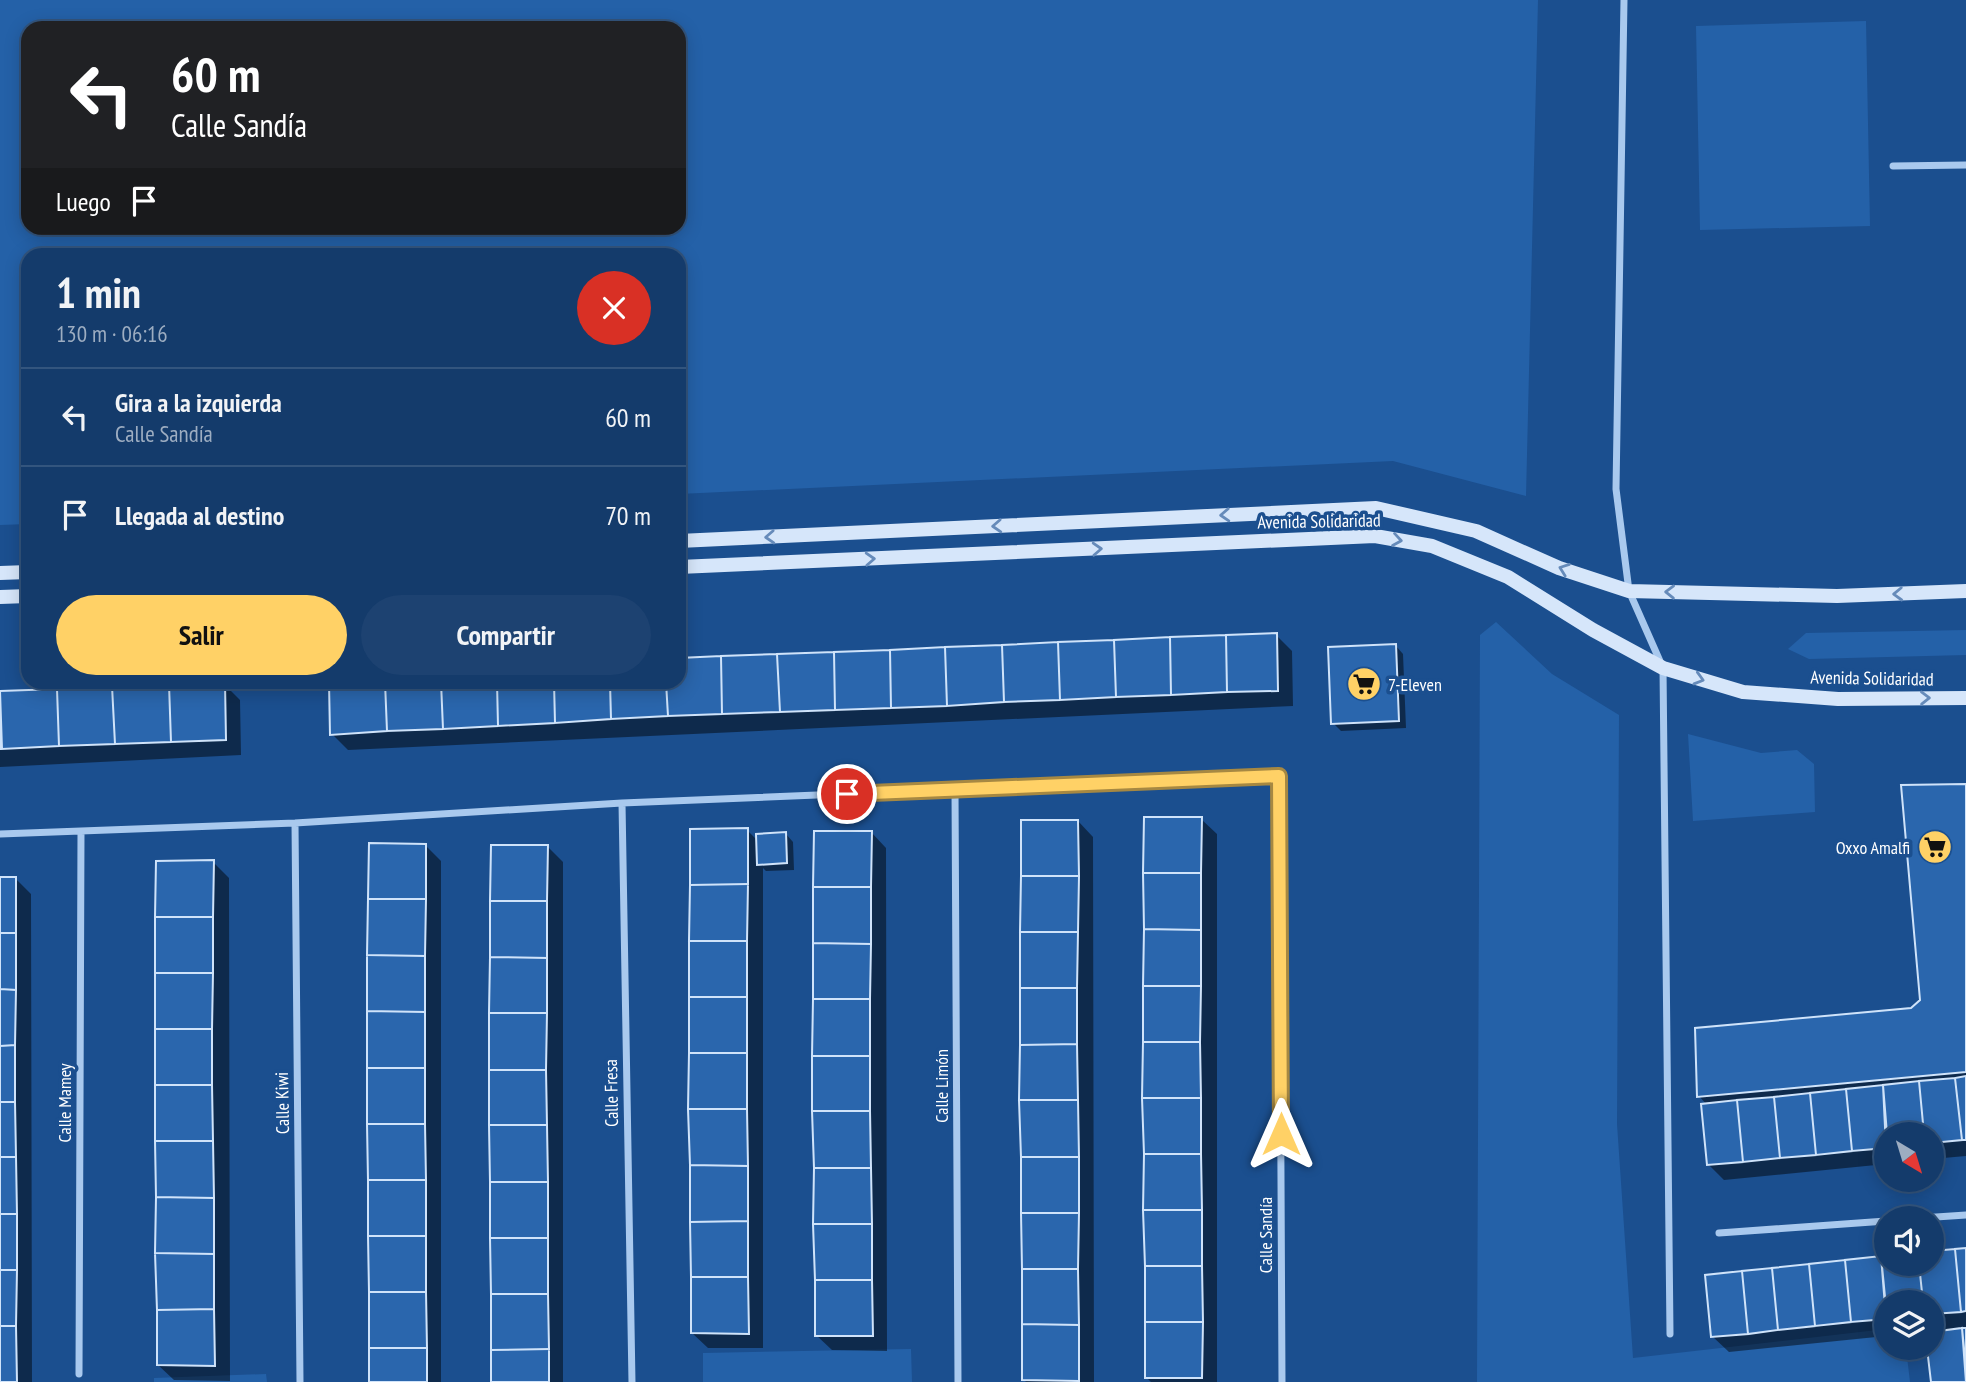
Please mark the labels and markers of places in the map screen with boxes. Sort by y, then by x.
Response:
supermarket icon: 7-Eleven [1345,665,1383,703]
place label: 7-Eleven [1388,673,1442,696]
pin [817,764,877,824]
supermarket icon: Oxxo Amalfi [1916,828,1954,866]
place label: Oxxo Amalfi [1836,836,1910,859]

